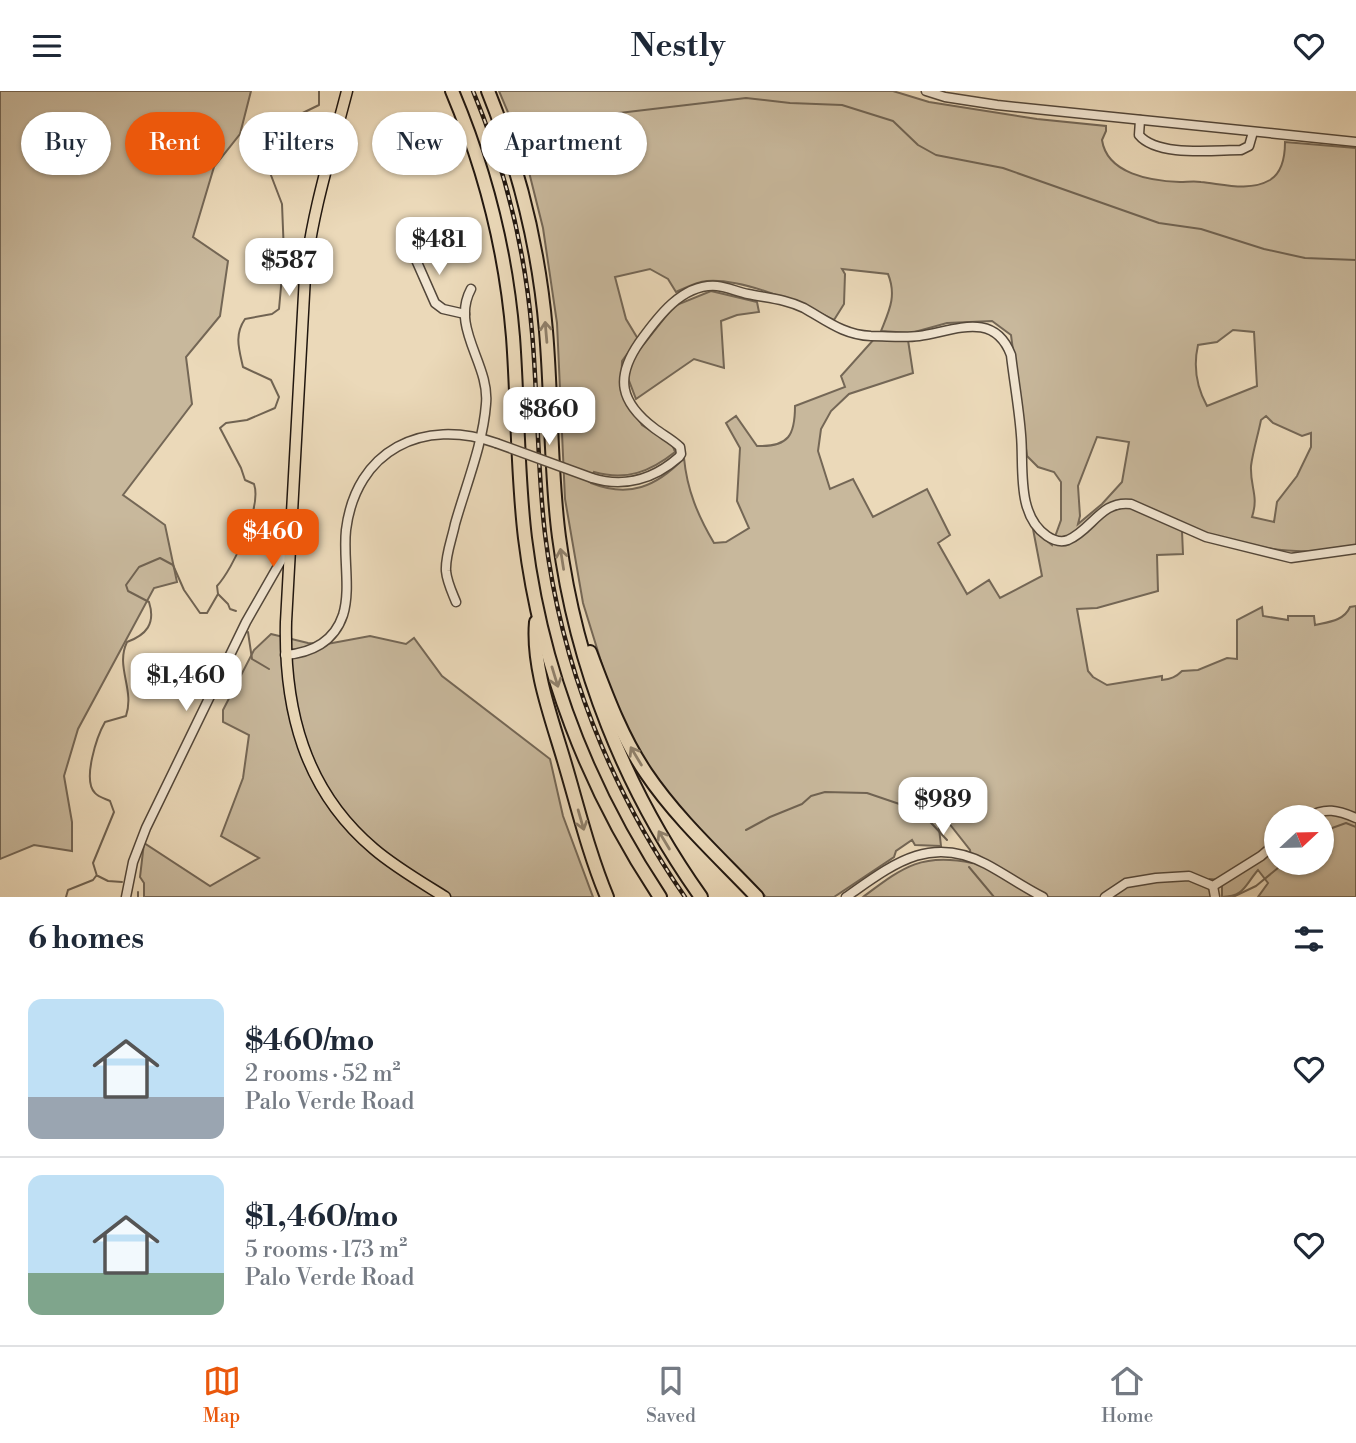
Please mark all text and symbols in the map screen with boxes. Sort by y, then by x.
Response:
text: Nestly [631,26,725,66]
icon: menu [28,27,66,65]
icon: heart [1290,27,1328,65]
chip: Buy [21,112,111,175]
chip: Rent [125,112,225,175]
chip: Filters [239,112,358,175]
chip: New [372,112,467,175]
chip: Apartment [481,112,647,175]
pin: $481 [398,218,480,277]
text: $481 [412,226,466,254]
pin: $587 [248,239,330,298]
text: $587 [261,247,317,275]
one-way arrow [539,321,552,344]
pin: $860 [508,387,590,447]
text: $860 [519,396,579,424]
pin: $460 [232,510,314,569]
text: $460 [243,518,303,546]
one-way arrow [555,548,568,571]
pin: $1,460 [129,653,243,713]
text: $1,460 [147,662,225,690]
one-way arrow [549,666,562,688]
one-way arrow [628,746,642,766]
pin: $989 [902,777,984,837]
text: $989 [914,786,972,814]
north arrow [1264,805,1334,875]
map controls [1264,805,1334,875]
one-way arrow [576,809,589,831]
one-way arrow [656,830,670,850]
text: 6 homes [28,920,144,958]
icon: filters [1290,920,1328,958]
text: $460/mo [245,1022,374,1060]
icon: home [84,1027,168,1111]
icon: heart [1290,1050,1328,1088]
text: 2 rooms · 52 m² [245,1060,401,1088]
text: Palo Verde Road [245,1088,414,1116]
text: $1,460/mo [245,1198,398,1236]
icon: home [84,1203,168,1287]
icon: heart [1290,1226,1328,1264]
text: 5 rooms · 173 m² [245,1236,407,1264]
text: Palo Verde Road [245,1264,414,1292]
tab: Map [203,1362,241,1428]
tab: Saved [646,1362,696,1428]
tab: Home [1101,1362,1153,1428]

